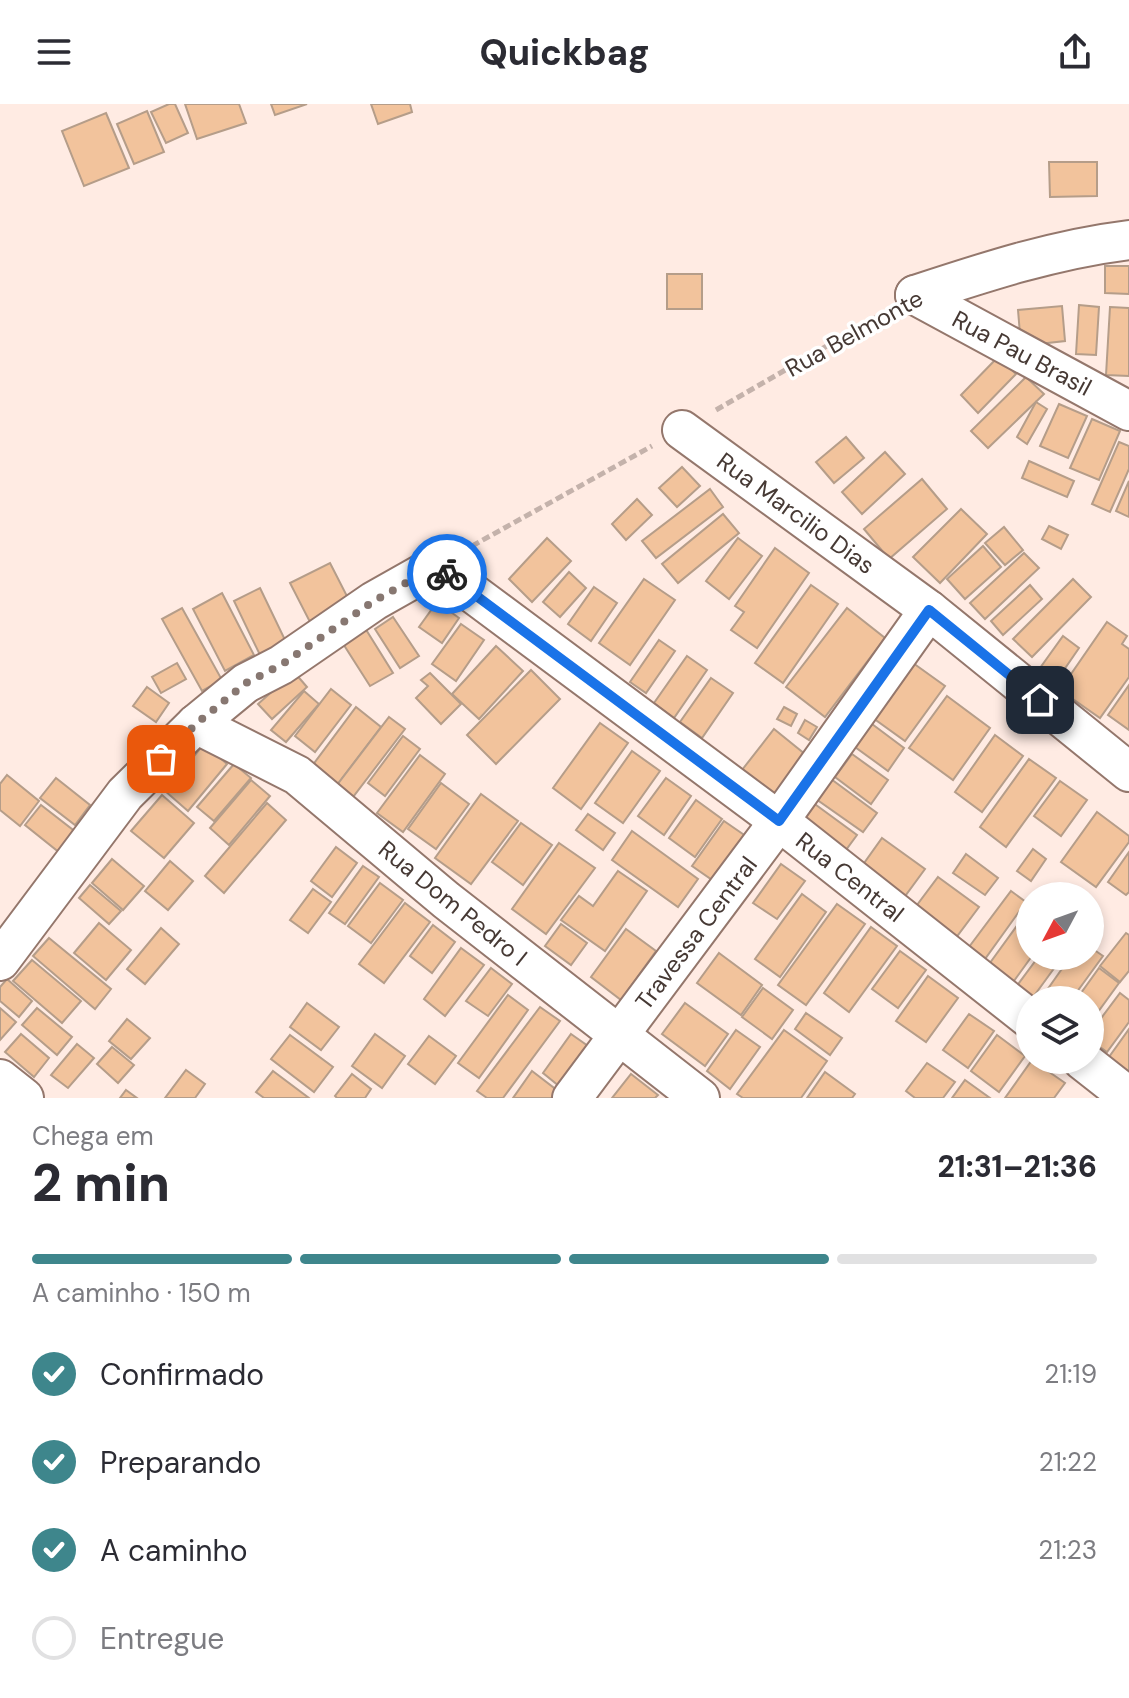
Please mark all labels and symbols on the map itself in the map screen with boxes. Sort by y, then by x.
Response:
street label: Rua Belmonte [780,282,928,384]
street label: Rua Pau Brasil [947,303,1097,403]
street label: Rua Marcilio Dias [711,445,881,581]
courier [407,534,487,614]
pin [1006,666,1074,734]
pin [127,725,195,793]
street label: Rua Central [790,825,910,929]
street label: Rua Dom Pedro I [372,834,534,972]
street label: Travessa Central [628,850,764,1016]
north arrow [1016,882,1104,970]

